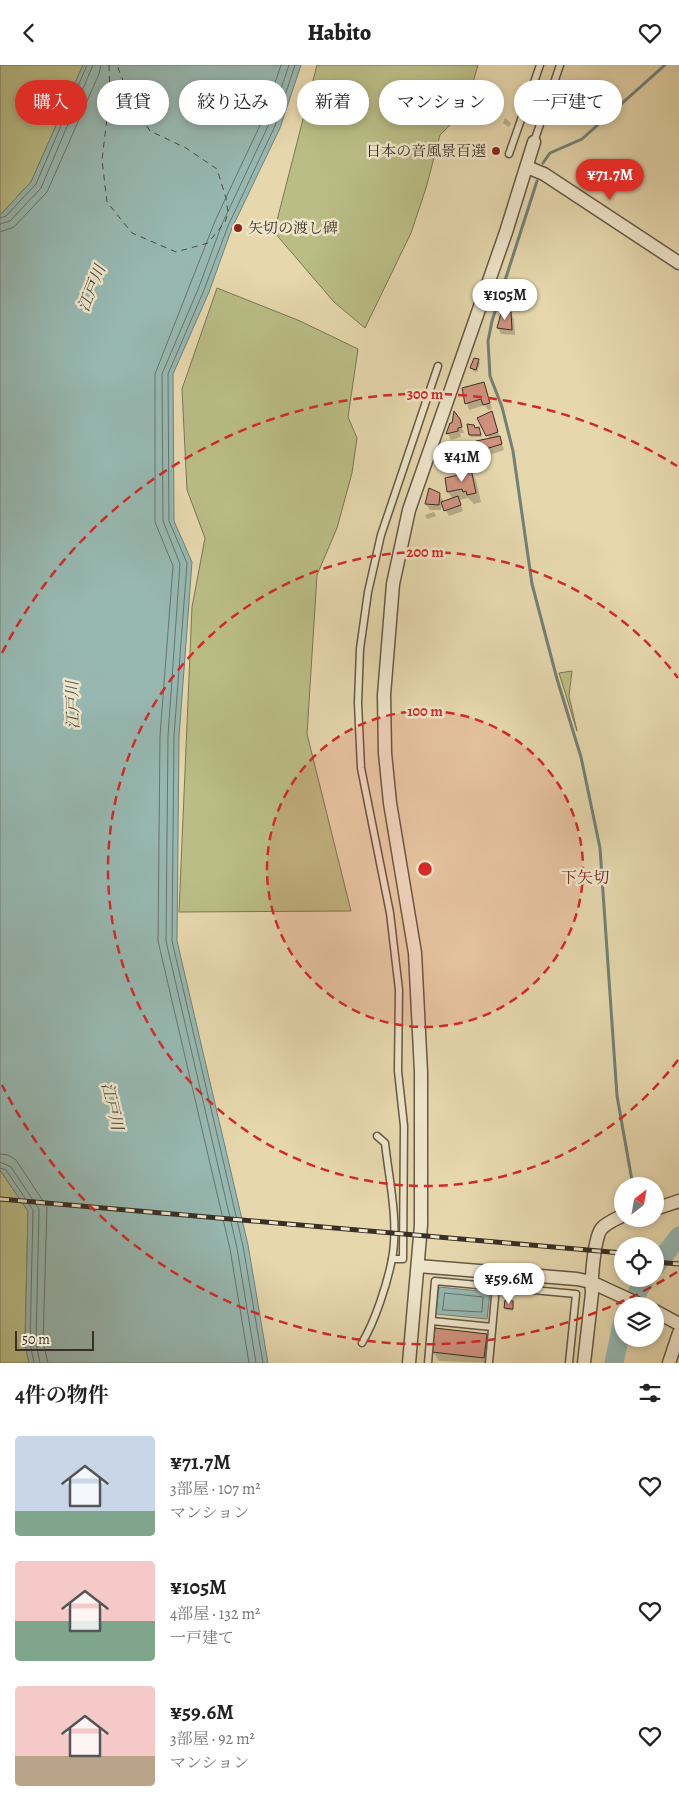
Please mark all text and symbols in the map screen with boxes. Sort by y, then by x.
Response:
text: Habito [308,18,371,48]
icon: back [15,19,43,47]
icon: heart [636,19,664,47]
chip: 購入 [15,80,87,125]
chip: 賃貸 [97,80,169,125]
chip: 絞り込み [179,80,287,125]
chip: 新着 [297,80,369,125]
chip: マンション [379,80,504,125]
chip: 一戸建て [514,80,622,125]
place label: 日本の音風景百選 [366,141,486,161]
marker: 日本の音風景百選 [490,145,502,157]
pin: ¥71.7M [569,159,651,201]
text: ¥71.7M [587,164,633,186]
place label: 矢切の渡し碑 [248,218,338,238]
marker: 矢切の渡し碑 [232,222,244,234]
water label: 江戸川 [73,260,112,315]
pin: ¥105M [470,279,540,321]
text: ¥105M [483,284,527,306]
text: 300 m [407,384,444,404]
pin: ¥41M [432,441,492,483]
text: ¥41M [444,446,480,468]
text: 200 m [406,542,444,562]
water label: 江戸川 [62,679,84,729]
text: 100 m [407,701,443,721]
centre of rings [416,860,434,878]
district label: 下矢切 [561,867,609,889]
water label: 江戸川 [96,1080,129,1134]
north arrow [614,1177,664,1227]
map controls [614,1177,664,1347]
button: locate [614,1237,664,1287]
pin: ¥59.6M [468,1263,550,1305]
text: ¥59.6M [485,1268,533,1290]
button: layers [614,1297,664,1347]
scale bar [15,1328,94,1351]
text: 50 m [22,1330,50,1349]
icon: filters [636,1379,664,1407]
text: 4件の物件 [15,1381,109,1409]
text: ¥71.7M [170,1448,231,1476]
icon: home [55,1456,115,1516]
icon: heart [636,1472,664,1500]
text: 3部屋 · 107 m² [170,1478,261,1500]
text: マンション [170,1502,249,1524]
text: ¥105M [170,1573,227,1601]
icon: home [55,1581,115,1641]
icon: heart [636,1597,664,1625]
text: 4部屋 · 132 m² [170,1603,260,1625]
text: 一戸建て [170,1627,234,1649]
text: ¥59.6M [170,1698,234,1726]
icon: home [55,1706,115,1766]
icon: heart [636,1722,664,1750]
text: 3部屋 · 92 m² [170,1728,255,1750]
text: マンション [170,1752,249,1774]

